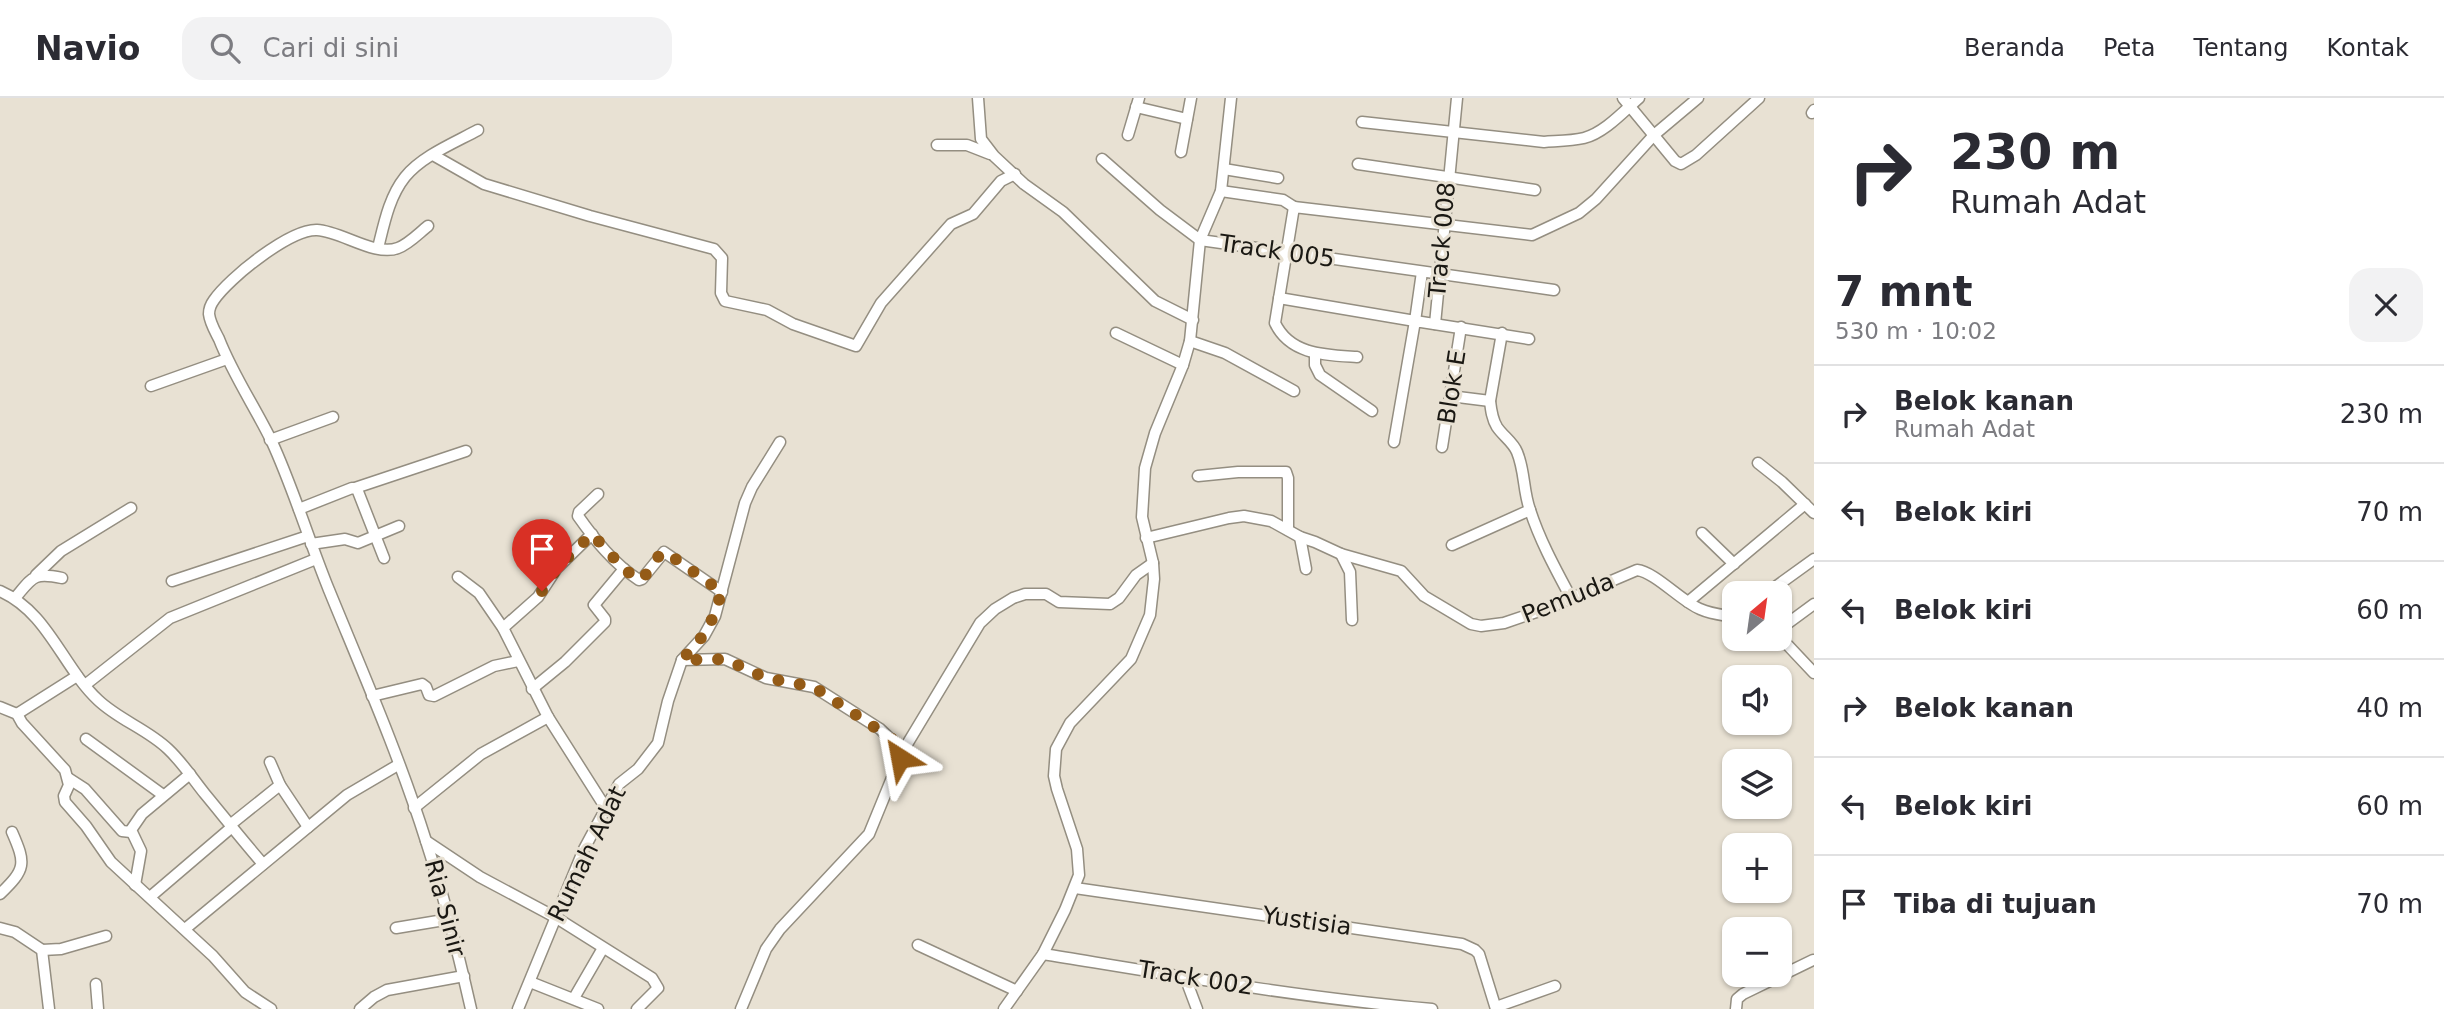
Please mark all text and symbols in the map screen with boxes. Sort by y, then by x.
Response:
search box [182,17,672,80]
text: Navio [35,29,140,68]
icon: search [206,29,244,67]
text: Cari di sini [262,33,399,63]
text: Beranda [1964,34,2065,62]
text: Peta [2103,34,2155,62]
text: Tentang [2193,34,2289,62]
text: Kontak [2327,34,2409,62]
text: 230 m [1950,124,2120,181]
icon: right [1835,126,1926,217]
street label: Track 008 [1423,181,1461,300]
text: Rumah Adat [1950,183,2146,221]
street label: Track 005 [1217,229,1337,273]
text: 7 mnt [1835,267,1973,316]
button: close [2349,268,2423,342]
text: 530 m · 10:02 [1835,318,1997,344]
street label: Blok E [1432,348,1472,426]
text: Belok kanan [1894,386,2074,416]
icon: right [1835,395,1873,433]
text: 230 m [2340,399,2423,429]
text: Rumah Adat [1894,416,2035,442]
icon: left [1835,493,1873,531]
text: Belok kiri [1894,497,2033,527]
text: 70 m [2356,497,2423,527]
pin [512,519,572,591]
icon: arrive [523,530,561,568]
street label: Pemuda [1518,567,1618,629]
north arrow [1722,581,1792,651]
map controls [1722,581,1792,987]
icon: left [1835,591,1873,629]
text: Belok kiri [1894,595,2033,625]
text: 60 m [2356,595,2423,625]
button: sound [1722,665,1792,735]
icon: right [1835,689,1873,727]
text: Belok kanan [1894,693,2074,723]
text: 40 m [2356,693,2423,723]
position arrow [863,721,937,795]
button: layers [1722,749,1792,819]
street label: Rumah Adat [542,782,632,926]
icon: left [1835,787,1873,825]
text: Belok kiri [1894,791,2033,821]
text: 60 m [2356,791,2423,821]
button: + [1722,833,1792,903]
street label: Ria Sinir [419,856,471,960]
icon: arrive [1835,885,1873,923]
text: Tiba di tujuan [1894,889,2097,919]
text: 70 m [2356,889,2423,919]
street label: Yustisia [1260,901,1353,941]
button: − [1722,917,1792,987]
street label: Track 002 [1135,955,1256,1001]

